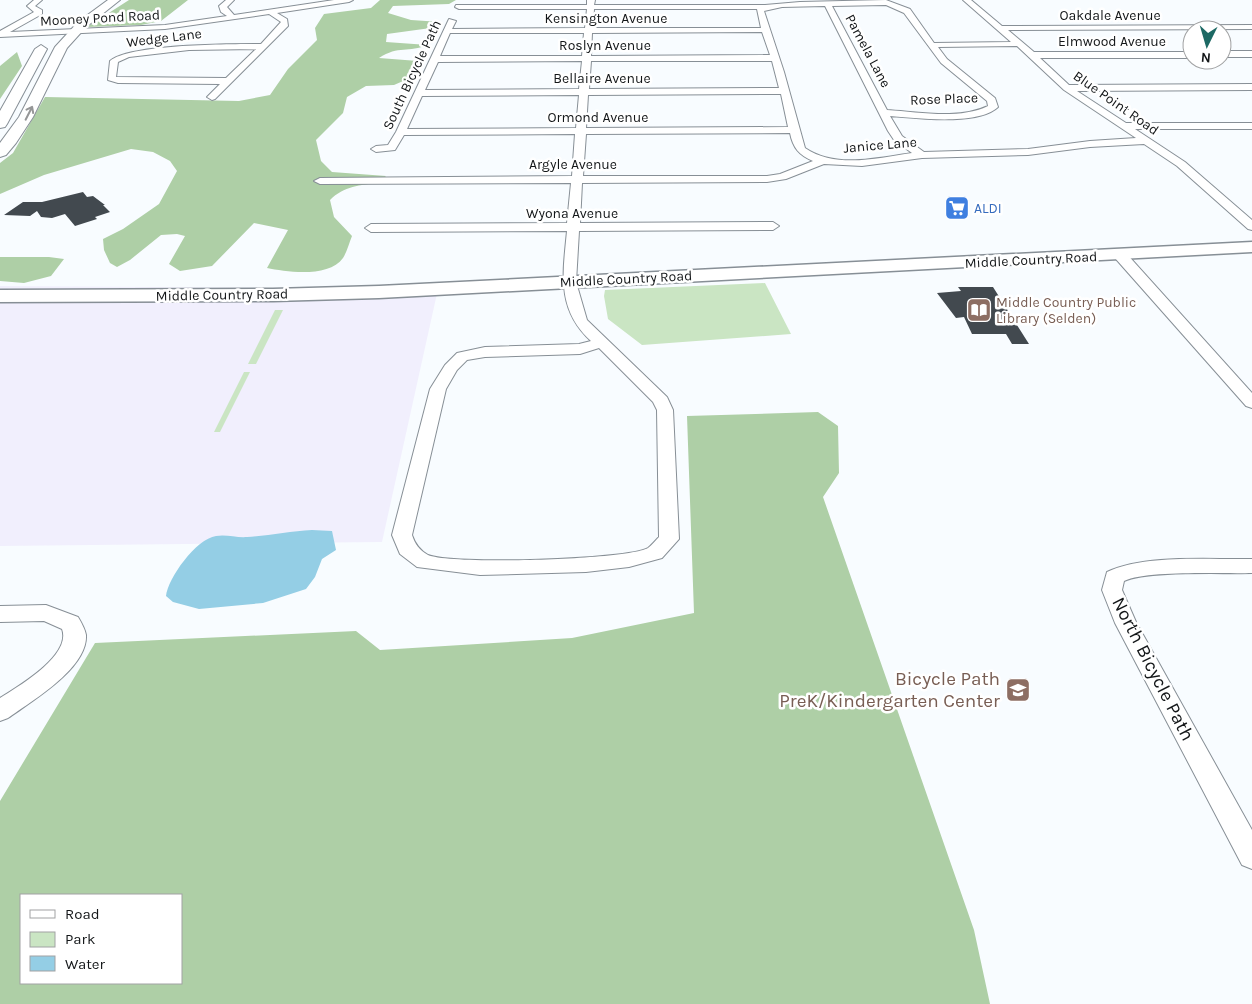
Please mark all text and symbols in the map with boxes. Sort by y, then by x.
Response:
street label: Mooney Pond Road [39,6,161,30]
street label: Oakdale Avenue [1059,7,1161,24]
street label: Kensington Avenue [545,10,667,27]
street label: Pamela Lane [842,11,894,91]
street label: South Bicycle Path [379,17,445,133]
north arrow [1182,20,1232,70]
street label: Wedge Lane [125,25,203,51]
street label: Elmwood Avenue [1058,33,1166,50]
street label: Roslyn Avenue [559,37,651,54]
text: N [1200,49,1212,66]
street label: Blue Point Road [1070,67,1162,139]
street label: Bellaire Avenue [553,70,651,87]
street label: Rose Place [910,89,978,109]
one-way arrow [24,106,34,121]
street label: Ormond Avenue [548,109,649,126]
street label: Janice Lane [843,133,917,157]
street label: Argyle Avenue [529,156,617,173]
supermarket icon: ALDI [944,195,970,221]
place label: ALDI [974,200,1002,217]
street label: Wyona Avenue [526,205,618,222]
street label: Middle Country Road [964,248,1098,272]
street label: Middle Country Road [559,267,693,291]
street label: Middle Country Road [156,285,288,305]
place label: Middle Country Public Library (Selden) [996,294,1136,327]
library icon: Middle Country Public Library (Selden) [966,297,992,323]
street label: North Bicycle Path [1107,593,1199,745]
place label: Bicycle Path PreK/Kindergarten Center [779,668,1000,712]
school or university icon: Bicycle Path PreK/Kindergarten Center [1005,677,1031,703]
legend [20,894,182,984]
text: Road [65,905,100,923]
text: Park [65,930,95,948]
text: Water [65,955,106,973]

